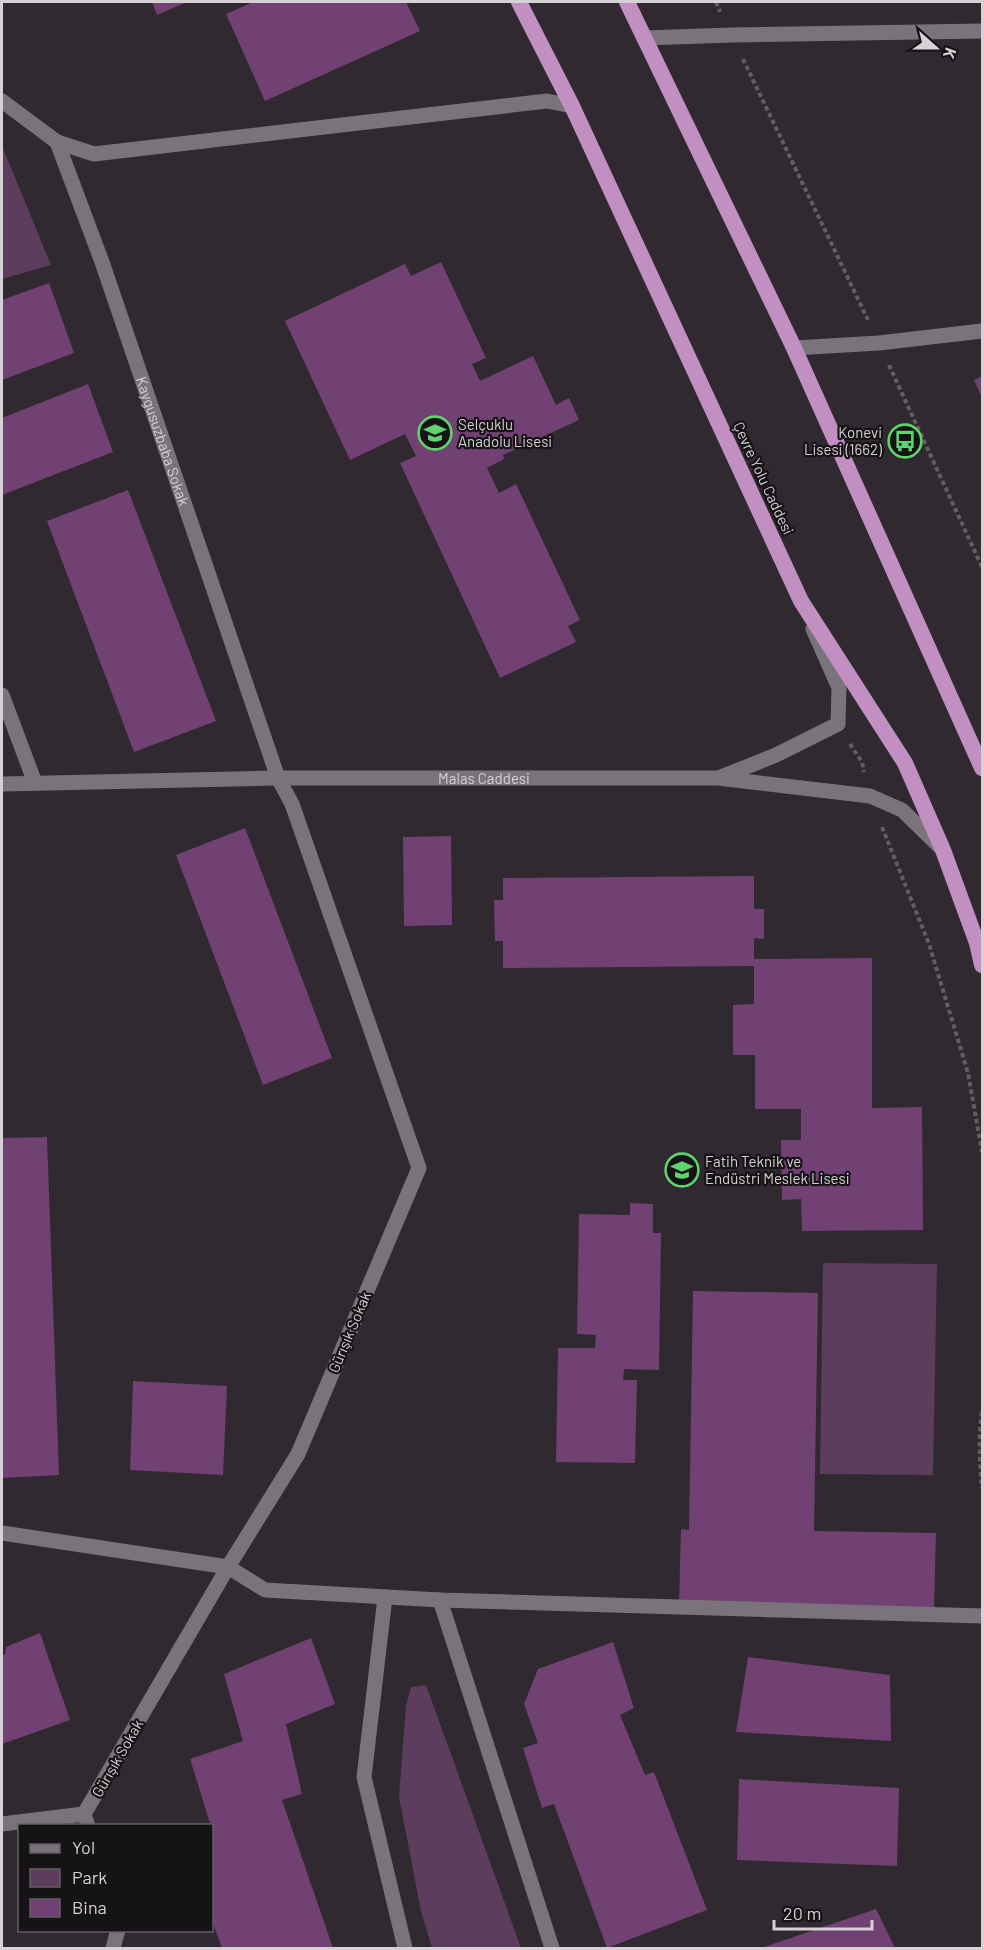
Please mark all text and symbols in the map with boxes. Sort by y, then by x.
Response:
north arrow [906,18,966,78]
text: K [940,45,961,62]
street label: Kaygusuzbaba Sokak [133,374,194,509]
school or university icon: Selçuklu Anadolu Lisesi [417,415,453,451]
place label: Selçuklu Anadolu Lisesi [458,415,552,450]
street label: Çevre Yolu Caddesi [730,419,798,537]
place label: Konevi Lisesi (1662) [804,423,882,458]
bus stop icon: Konevi Lisesi (1662) [887,423,923,459]
street label: Malas Caddesi [438,769,530,787]
school or university icon: Fatih Teknik ve Endüstri Meslek Lisesi [664,1152,700,1188]
place label: Fatih Teknik ve Endüstri Meslek Lisesi [705,1152,850,1187]
street label: Gürışık Sokak [324,1288,374,1375]
street label: Gürışık Sokak [88,1716,147,1800]
legend [18,1824,213,1932]
text: Yol [72,1836,95,1858]
text: Park [72,1866,107,1888]
scale bar [774,1893,872,1931]
text: Bina [72,1896,107,1918]
text: 20 m [783,1902,821,1924]

